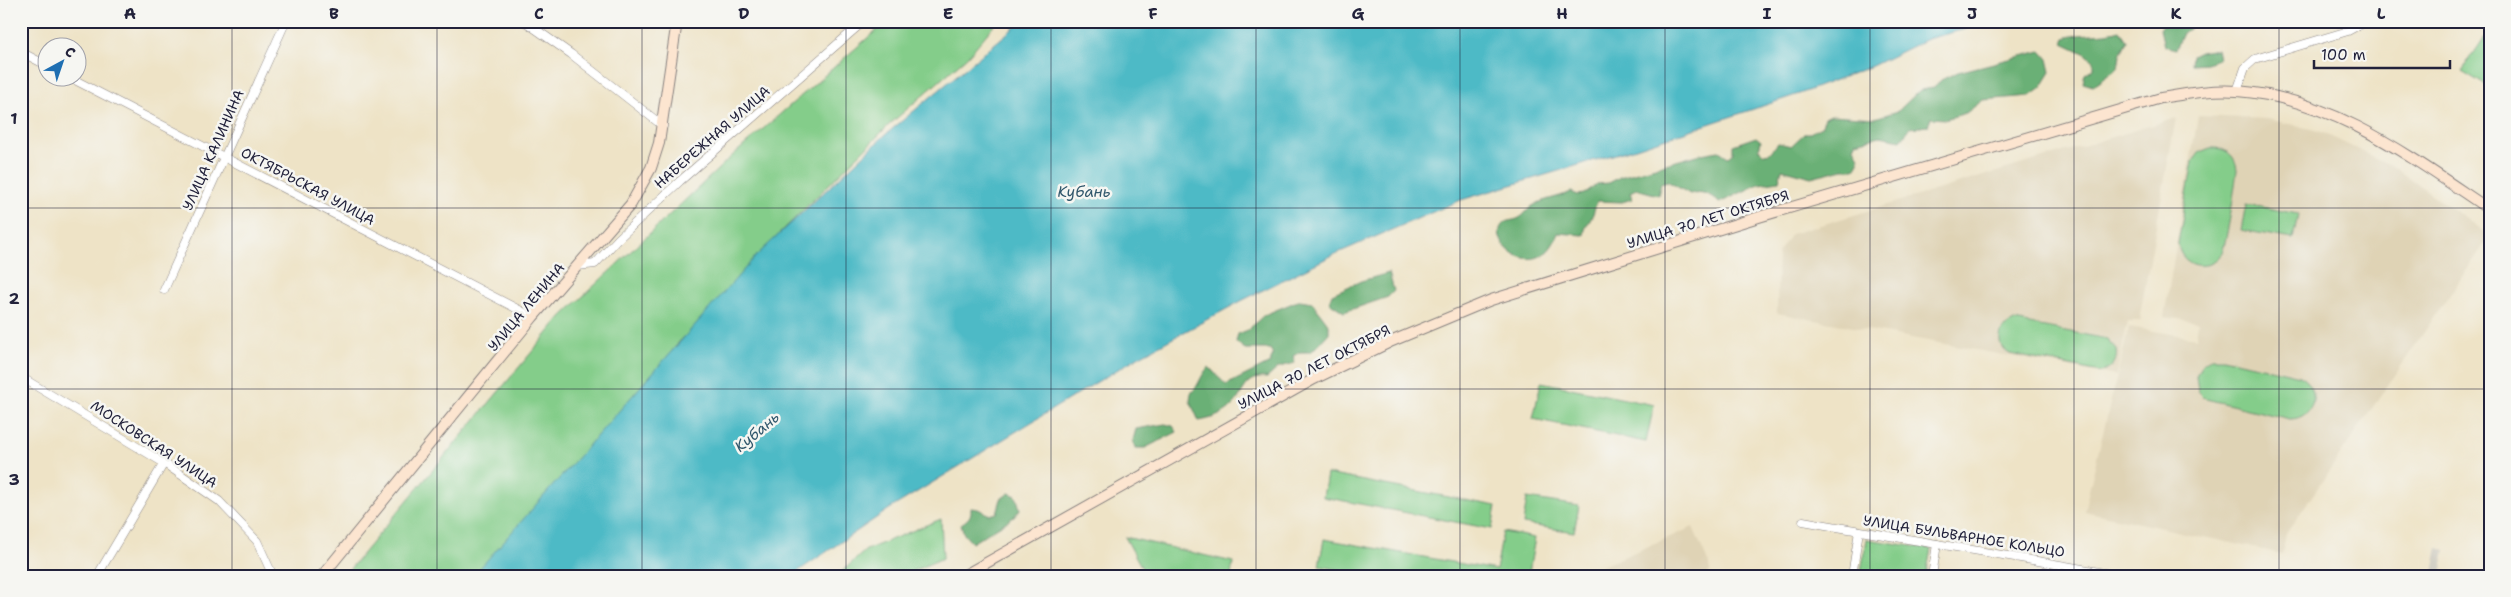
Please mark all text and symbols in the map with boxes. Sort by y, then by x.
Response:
text: A [124,3,136,24]
text: B [329,3,339,24]
text: C [534,3,544,24]
text: D [738,3,750,24]
text: E [943,3,953,24]
text: F [1148,3,1158,24]
text: G [1352,3,1365,24]
text: H [1556,3,1568,24]
text: I [1763,3,1772,24]
text: J [1967,3,1977,24]
text: K [2171,3,2182,24]
text: L [2377,3,2386,24]
north arrow [38,38,88,88]
scale bar [2314,38,2450,70]
text: С [61,42,79,62]
text: 100 m [2321,45,2366,65]
street label: НАБЕРЕЖНАЯ УЛИЦА [650,82,774,192]
street label: УЛИЦА КАЛИНИНА [178,87,248,213]
text: 1 [10,108,18,129]
street label: ОКТЯБРЬСКАЯ УЛИЦА [238,143,378,229]
water label: Кубань [1058,182,1111,202]
street label: УЛИЦА 70 ЛЕТ ОКТЯБРЯ [1625,186,1791,252]
street label: УЛИЦА ЛЕНИНА [484,259,568,355]
text: 2 [8,288,20,309]
street label: УЛИЦА 70 ЛЕТ ОКТЯБРЯ [1235,321,1393,413]
street label: МОСКОВСКАЯ УЛИЦА [87,396,221,492]
water label: Кубань [730,407,784,457]
text: 3 [8,469,20,490]
street label: УЛИЦА БУЛЬВАРНОЕ КОЛЬЦО [1862,511,2066,561]

